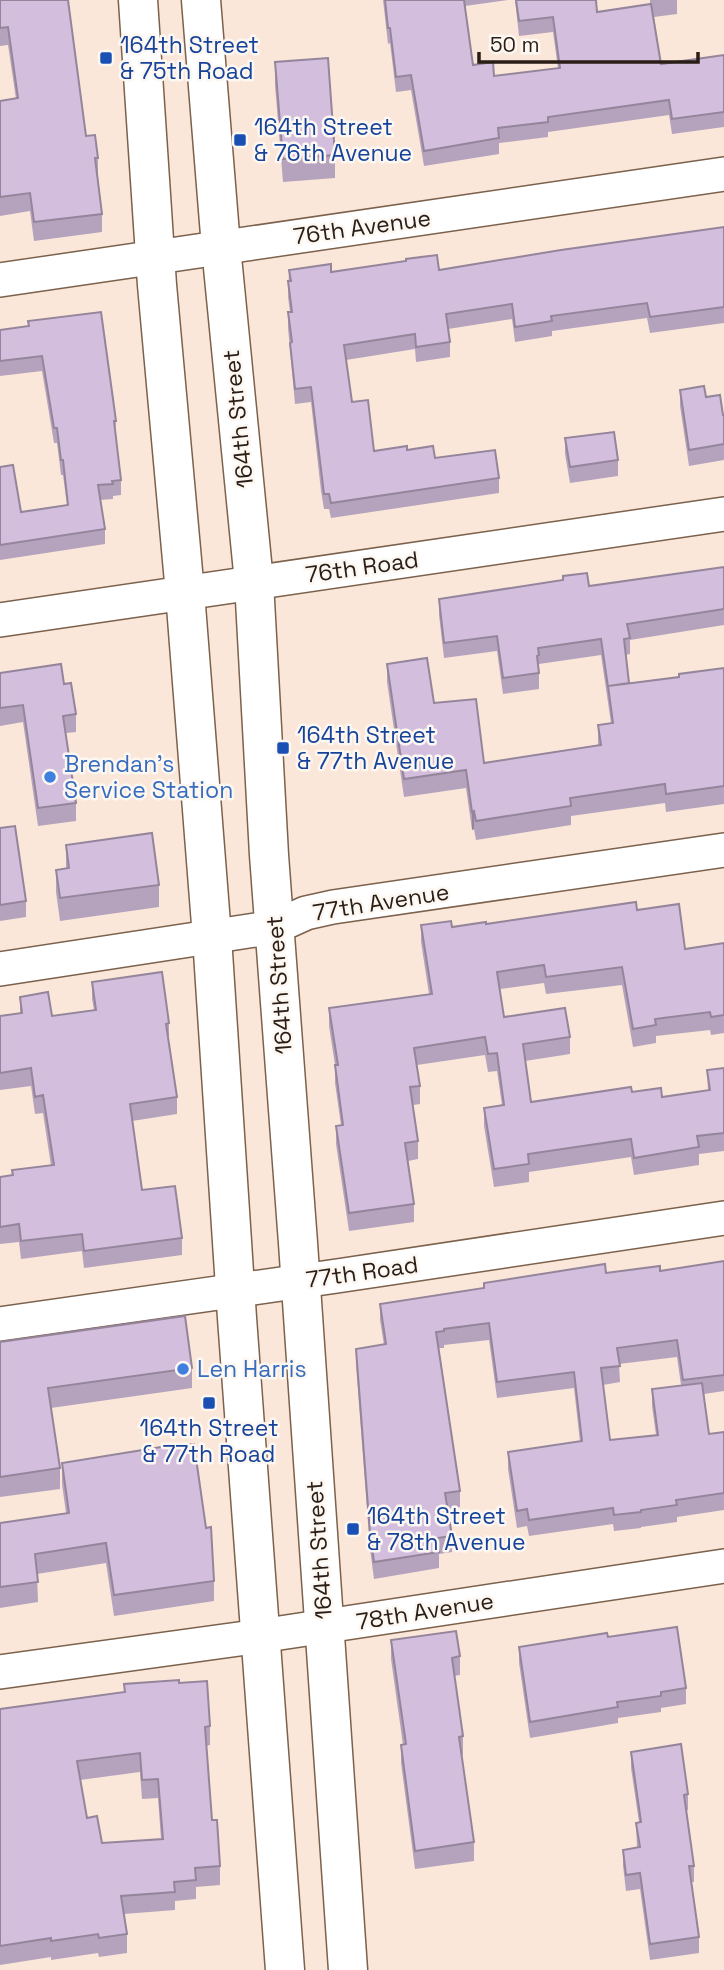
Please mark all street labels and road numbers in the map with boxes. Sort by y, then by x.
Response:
street label: 76th Avenue [291,203,433,251]
street label: 164th Street [216,348,260,490]
street label: 76th Road [304,544,420,590]
street label: 77th Avenue [311,876,451,928]
street label: 164th Street [259,915,299,1055]
street label: 77th Road [304,1249,420,1295]
street label: 164th Street [299,1480,339,1620]
street label: 78th Avenue [354,1585,496,1637]

